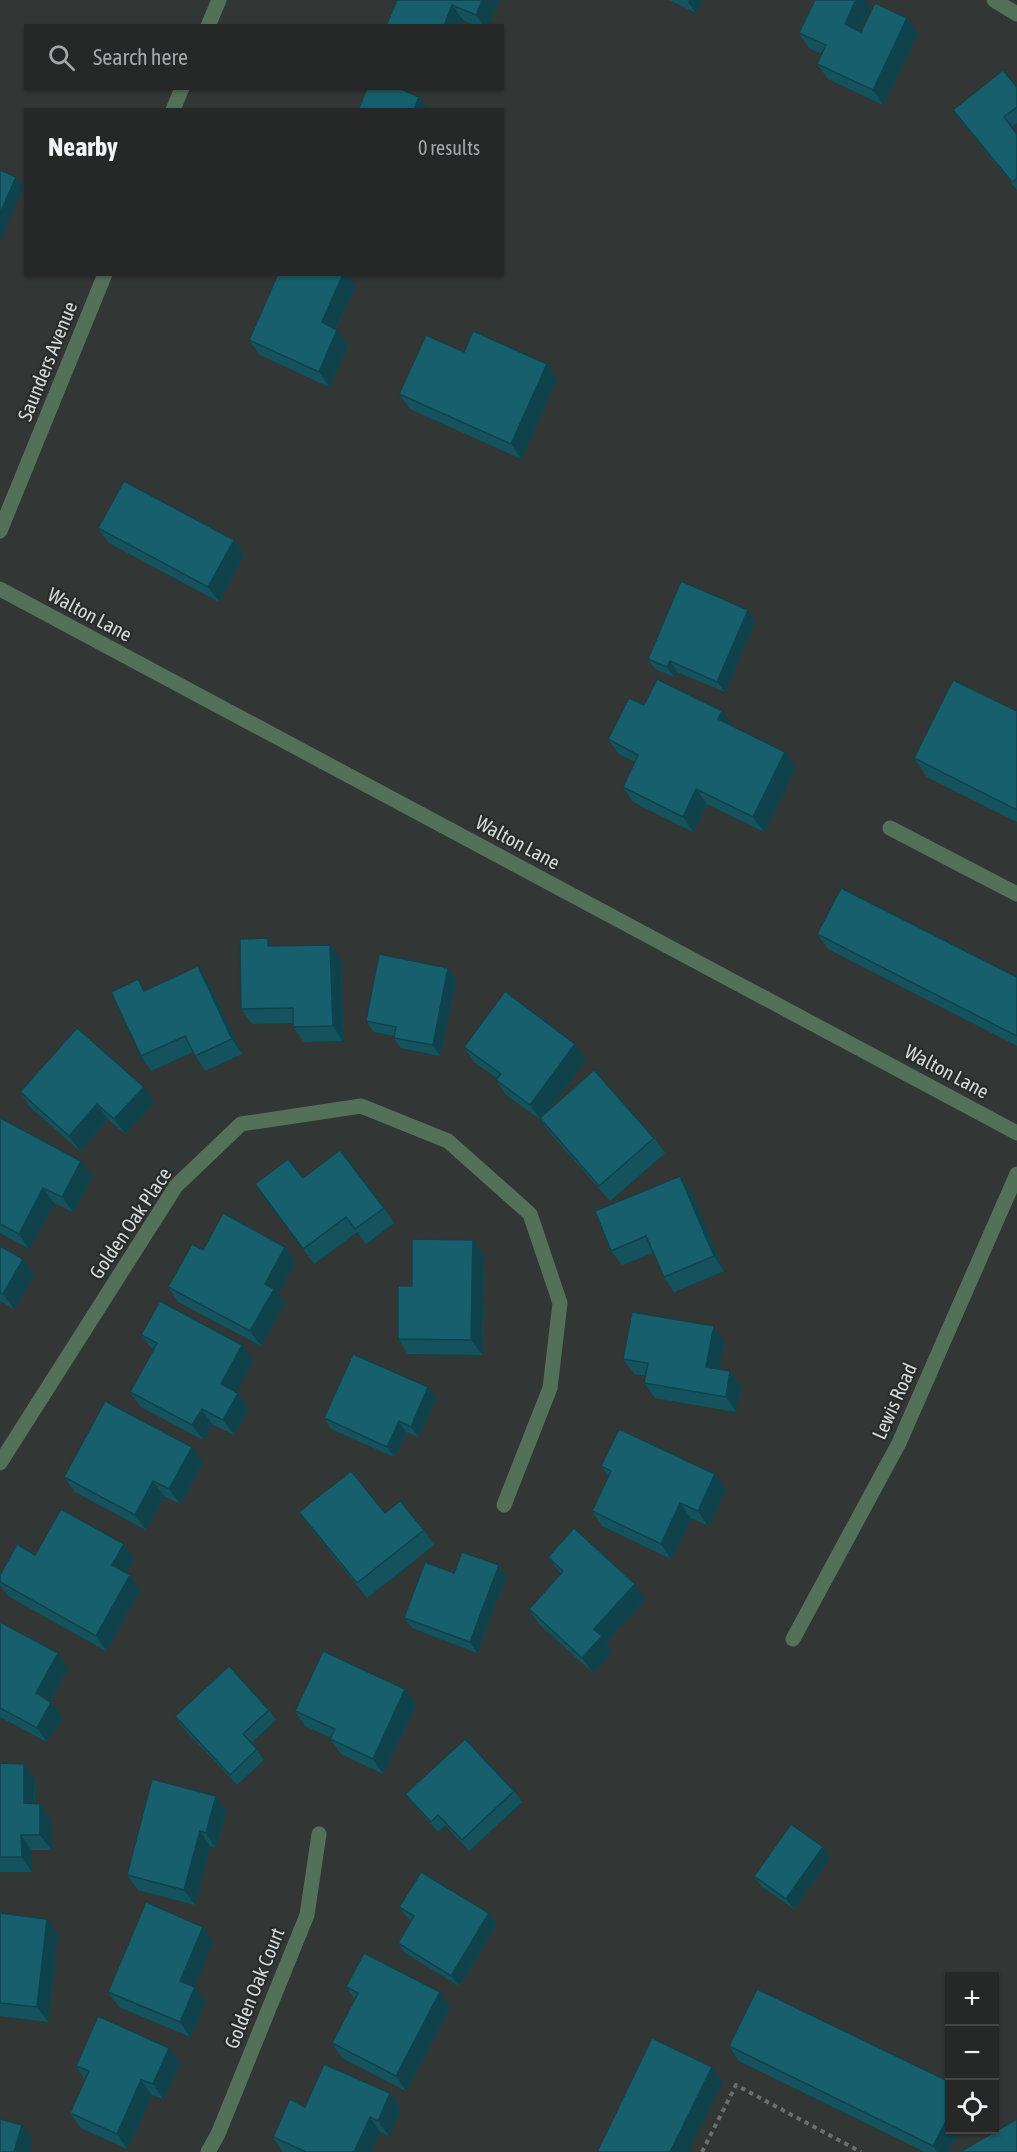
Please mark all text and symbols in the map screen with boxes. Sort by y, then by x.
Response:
search box [24,24,504,90]
icon: search [45,41,78,74]
text: Search here [93,44,188,70]
text: Nearby [48,132,118,162]
text: 0 results [418,136,480,159]
street label: Saunders Avenue [13,298,81,424]
street label: Walton Lane [44,582,136,646]
street label: Walton Lane [472,810,564,874]
street label: Walton Lane [901,1039,993,1103]
street label: Golden Oak Place [84,1163,176,1283]
street label: Lewis Road [867,1359,921,1443]
street label: Golden Oak Court [219,1924,289,2052]
map controls [945,1972,999,2134]
button: + [945,1972,999,2026]
button: − [945,2026,999,2080]
button: locate [945,2080,999,2134]

